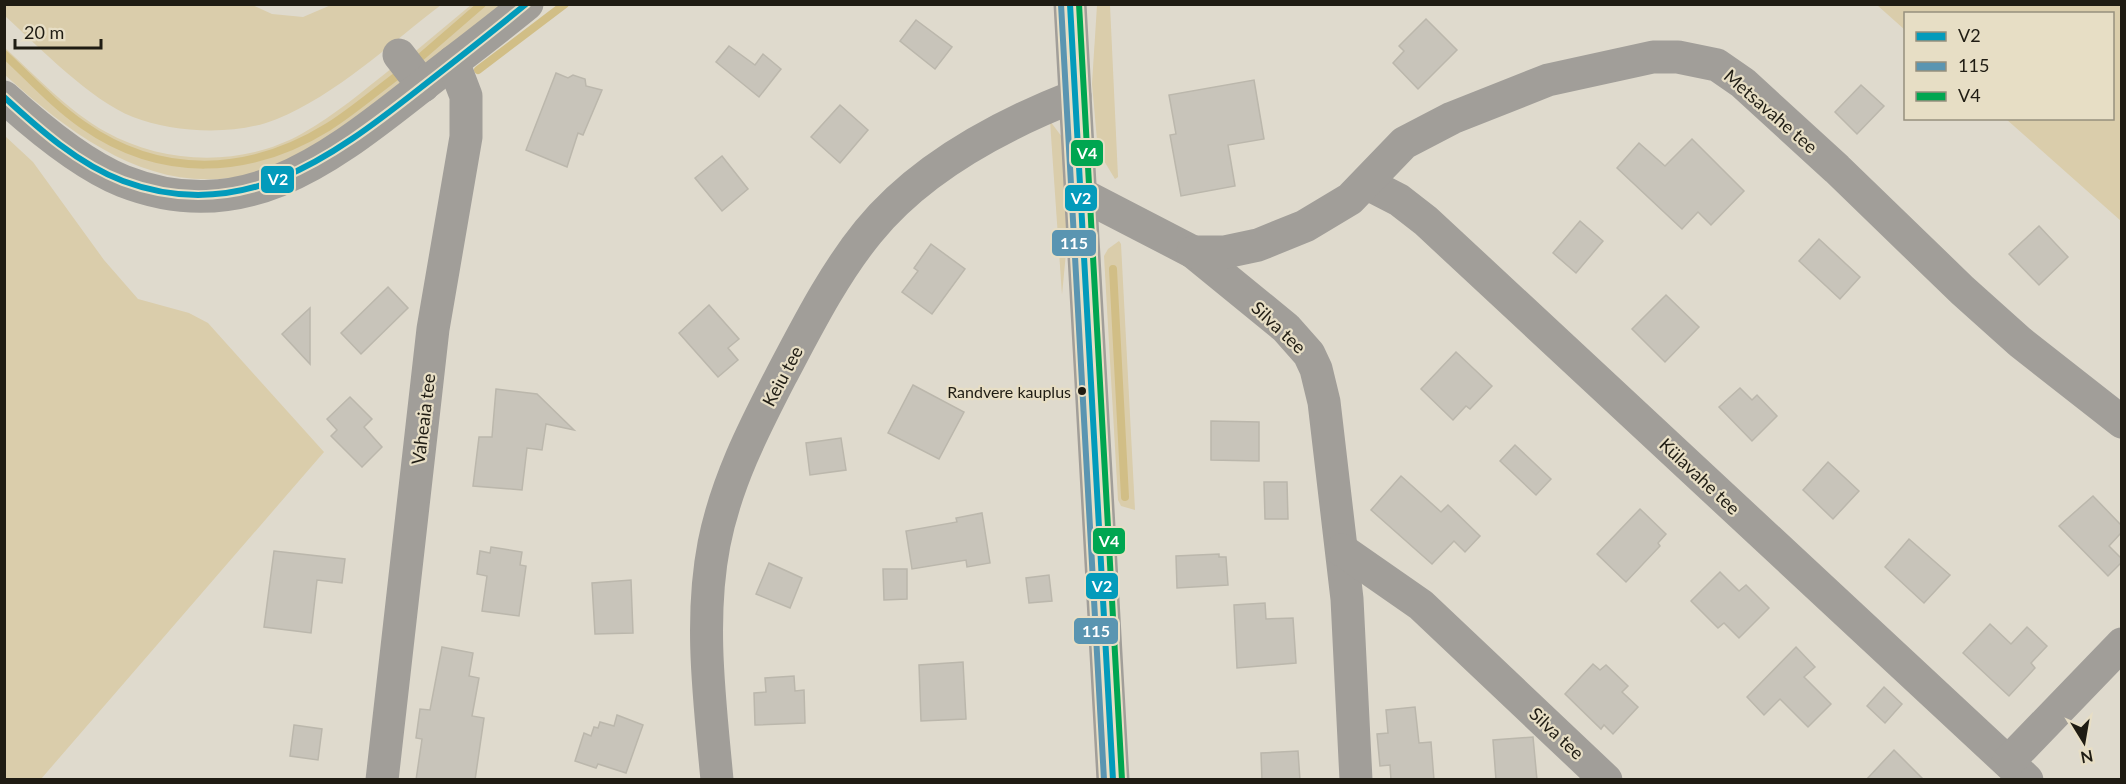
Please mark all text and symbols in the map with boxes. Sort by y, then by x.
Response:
scale bar [15,12,100,50]
legend [1904,12,2114,120]
text: 20 m [24,21,64,43]
text: V2 [1958,24,1981,46]
text: 115 [1958,54,1989,76]
street label: Metsavahe tee [1720,64,1822,158]
text: V4 [1958,84,1981,106]
line badge: V4 [1070,139,1104,167]
text: V4 [1076,143,1097,162]
line badge: V2 [260,165,295,194]
text: V2 [267,169,288,188]
line badge: V2 [1064,184,1098,212]
text: V2 [1070,188,1091,207]
line badge: 115 [1051,229,1097,257]
text: 115 [1060,233,1088,252]
street label: Silva tee [1247,296,1311,358]
street label: Keiu tee [757,342,807,410]
street label: Vaheaia tee [407,372,439,466]
place label: Randvere kauplus [947,382,1071,401]
marker: Randvere kauplus [1076,385,1088,397]
street label: Külavahe tee [1655,433,1745,519]
line badge: V4 [1092,527,1126,555]
text: V4 [1098,531,1119,550]
line badge: V2 [1085,572,1119,600]
text: V2 [1091,576,1112,595]
line badge: 115 [1073,617,1119,645]
text: 115 [1082,621,1110,640]
street label: Silva tee [1525,702,1589,764]
north arrow [2054,712,2114,772]
text: N [2079,747,2095,768]

